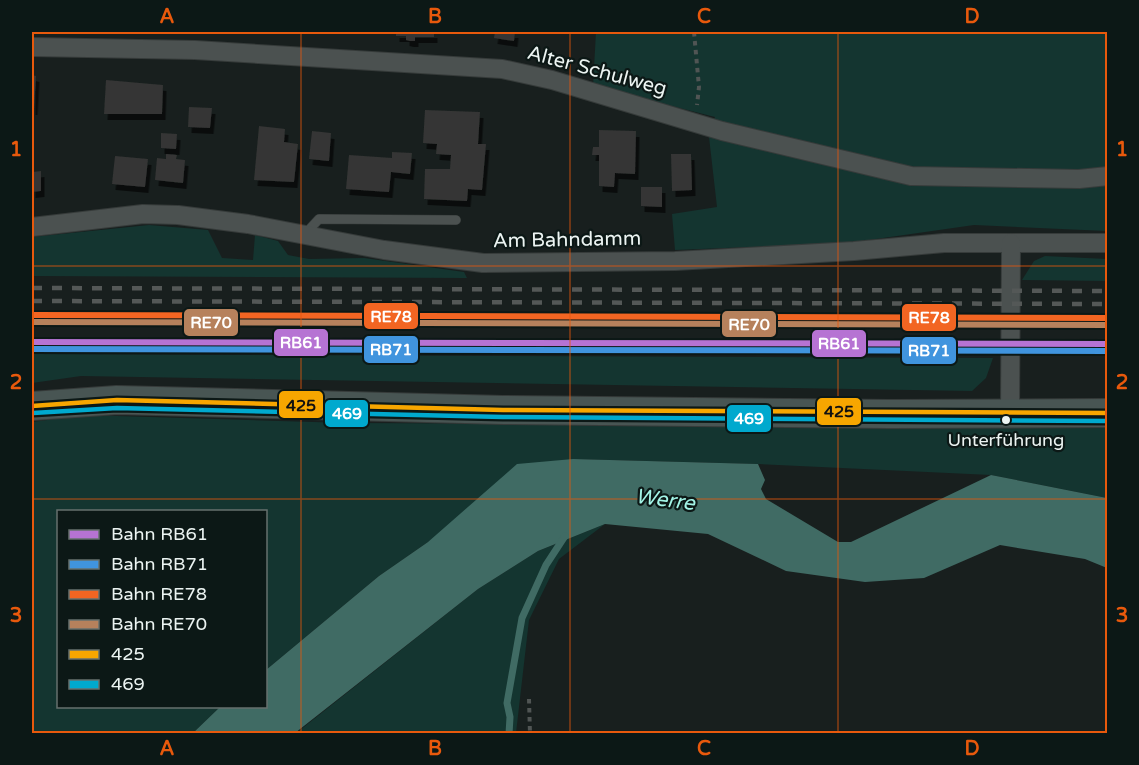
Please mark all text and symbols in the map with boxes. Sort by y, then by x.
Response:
text: A [160,5,175,29]
text: B [428,5,442,29]
text: C [697,5,711,29]
text: D [964,5,980,29]
street label: Alter Schulweg [525,41,669,101]
text: 1 [10,138,22,162]
text: 1 [1116,138,1128,162]
street label: Am Bahndamm [493,227,641,253]
line badge: RE78 [363,302,419,330]
line badge: RE78 [901,303,957,332]
text: RE78 [370,307,412,327]
line badge: RE70 [183,308,239,337]
text: RE78 [908,308,950,328]
line badge: RE70 [721,310,777,338]
text: RE70 [190,313,232,333]
text: RE70 [728,315,770,335]
line badge: RB61 [273,328,329,357]
line badge: RB61 [811,329,867,358]
text: RB61 [280,333,322,353]
text: RB61 [818,334,860,354]
line badge: RB71 [363,335,419,364]
line badge: RB71 [901,336,957,365]
text: RB71 [370,340,412,360]
text: RB71 [908,341,950,361]
text: 2 [10,371,22,395]
text: 2 [1116,371,1128,395]
line badge: 425 [278,390,324,419]
text: 425 [286,396,316,416]
line badge: 425 [816,397,862,426]
line badge: 469 [324,399,369,428]
text: 425 [824,402,854,422]
text: 469 [332,404,362,424]
line badge: 469 [726,404,772,433]
text: 469 [734,409,764,429]
marker: Unterführung [1000,414,1012,426]
place label: Unterführung [948,429,1064,451]
water label: Werre [634,484,697,516]
legend [57,510,267,708]
text: Bahn RB61 [111,523,208,545]
text: Bahn RB71 [111,553,208,575]
text: Bahn RE78 [111,583,207,605]
text: 3 [10,604,22,628]
text: 3 [1116,604,1128,628]
text: Bahn RE70 [111,613,207,635]
text: 425 [111,643,145,665]
text: 469 [111,673,145,695]
text: A [160,737,175,761]
text: B [428,737,442,761]
text: C [697,737,711,761]
text: D [964,737,980,761]

